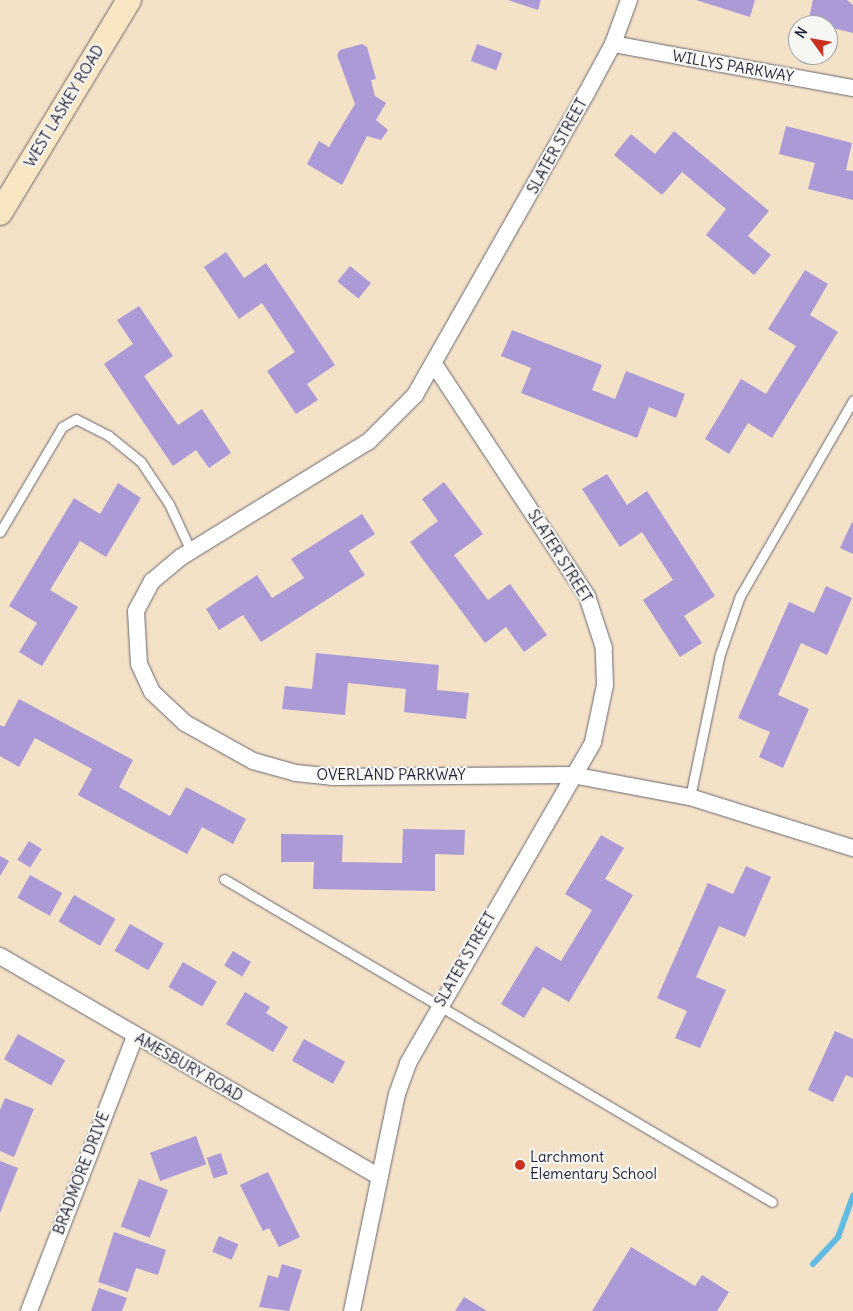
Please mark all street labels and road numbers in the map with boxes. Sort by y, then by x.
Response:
street label: WEST LASKEY ROAD [20,42,108,170]
street label: WILLYS PARKWAY [671,46,795,86]
street label: SLATER STREET [523,95,591,197]
street label: SLATER STREET [524,506,596,606]
street label: OVERLAND PARKWAY [316,766,466,784]
street label: SLATER STREET [431,908,499,1010]
street label: AMESBURY ROAD [132,1029,246,1105]
street label: BRADMORE DRIVE [49,1109,113,1237]

